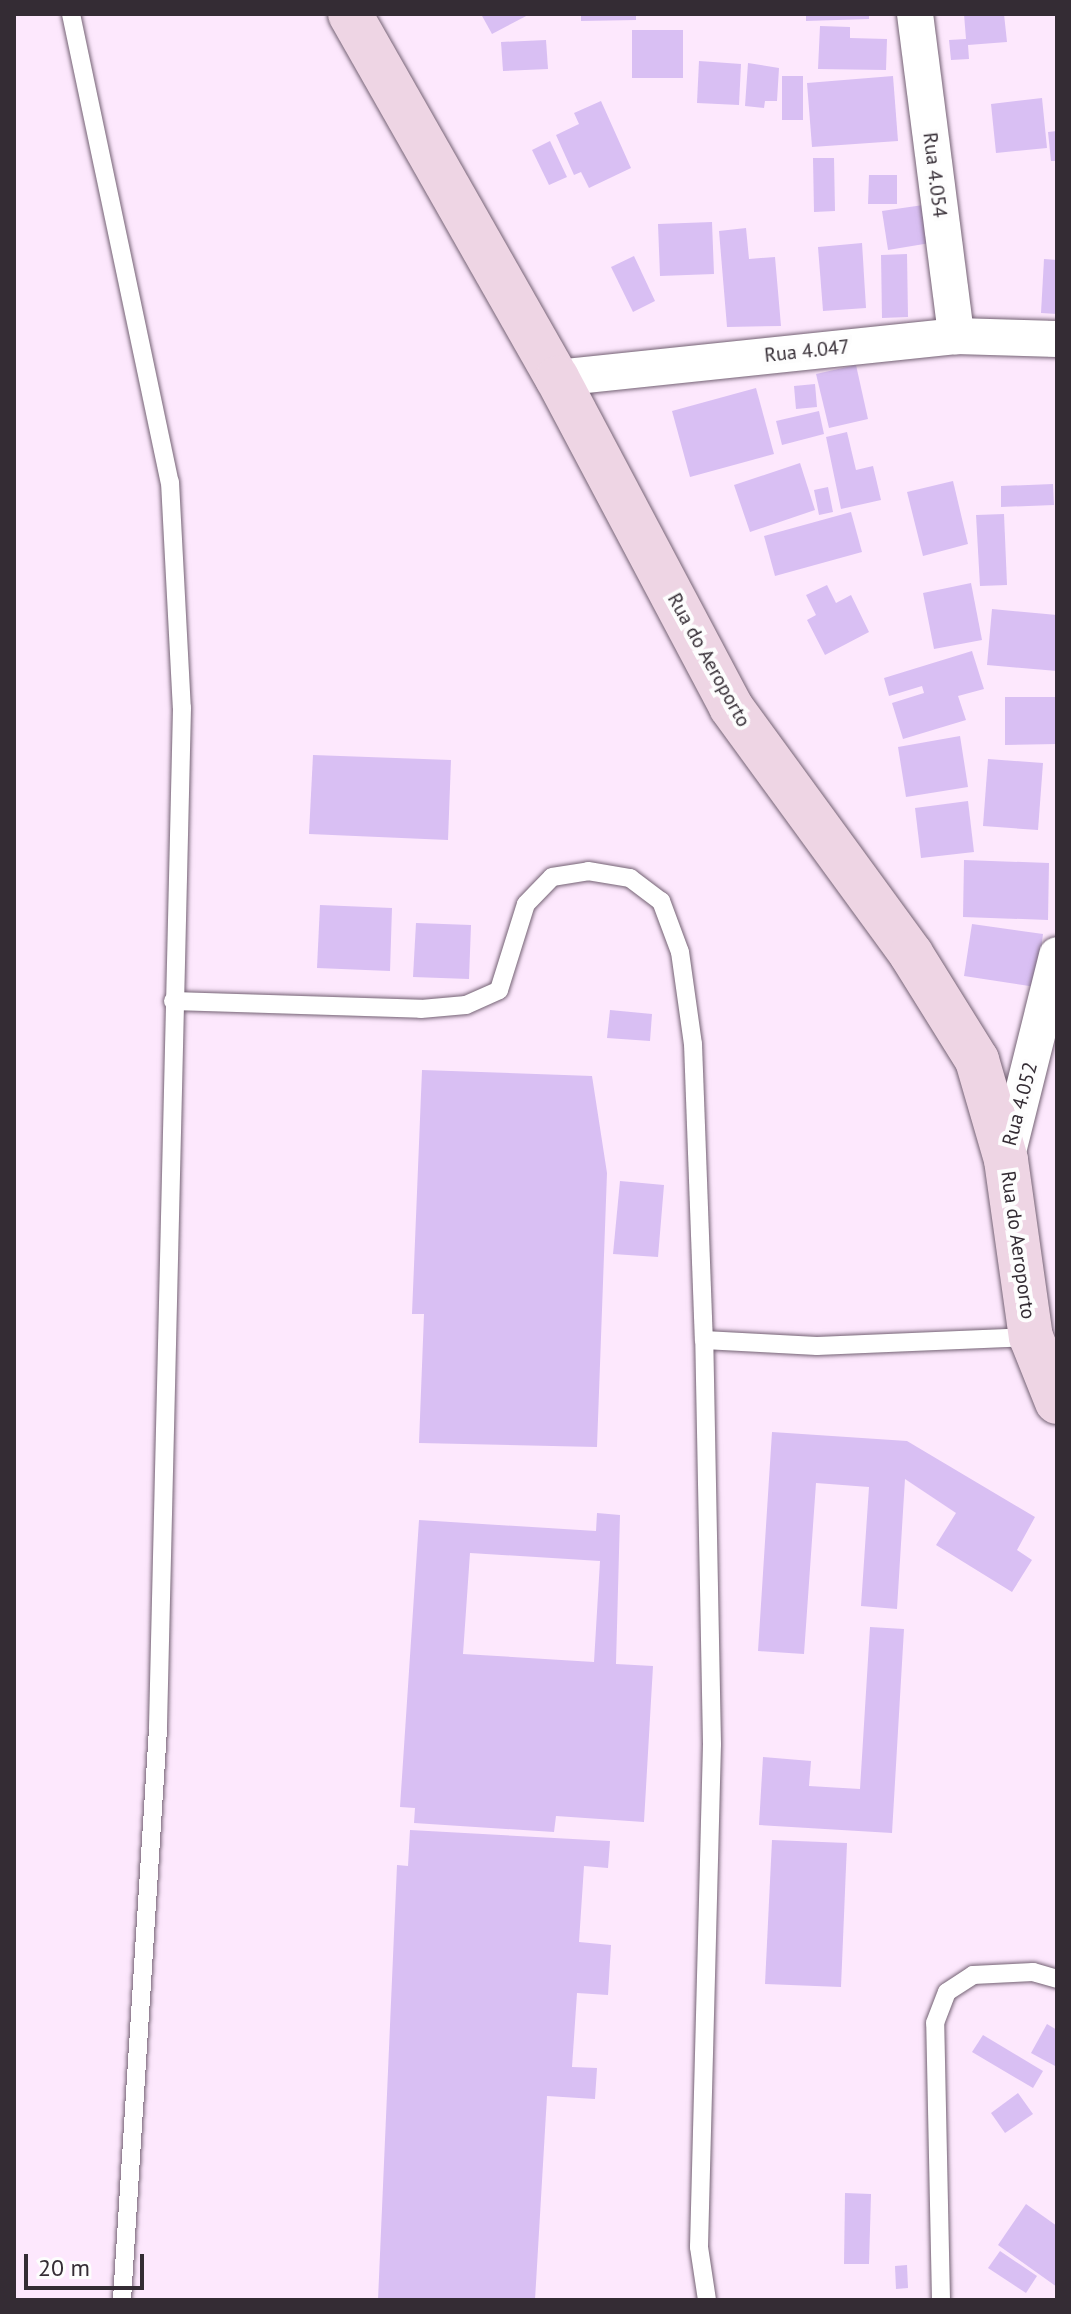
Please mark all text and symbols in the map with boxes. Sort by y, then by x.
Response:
street label: Rua 4.054 [918,131,952,219]
street label: Rua 4.047 [763,335,851,367]
street label: Rua do Aeroporto [662,589,756,731]
street label: Rua 4.052 [997,1060,1043,1148]
street label: Rua do Aeroporto [996,1169,1040,1321]
scale bar [28,2238,148,2288]
text: 20 m [38,2252,90,2283]

